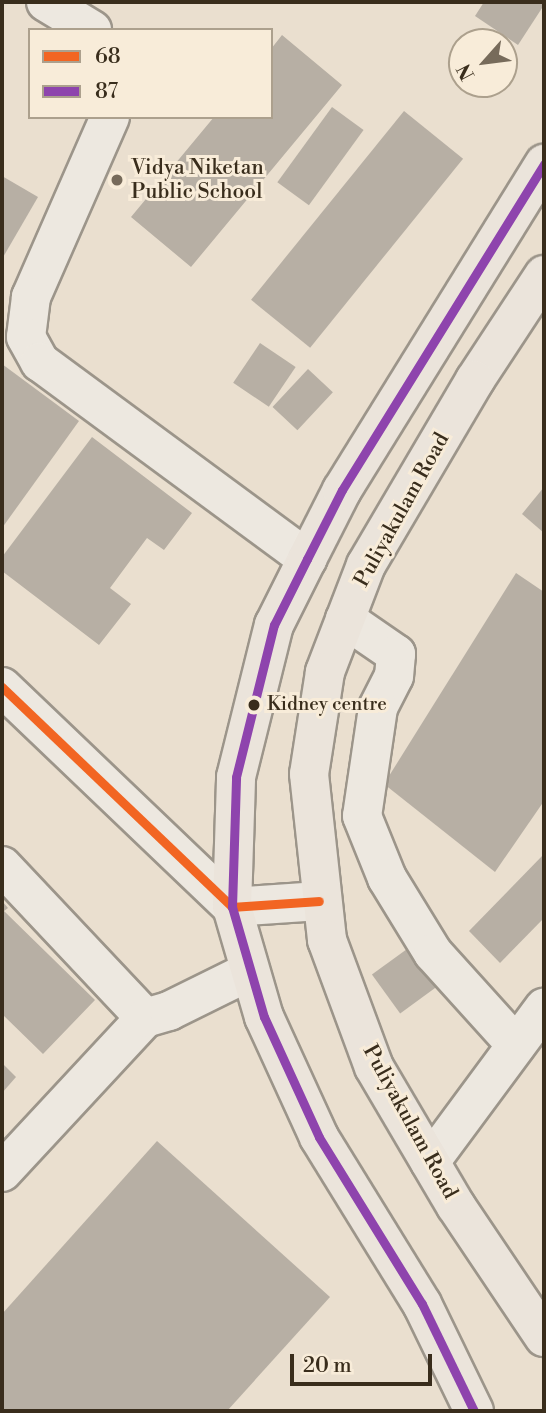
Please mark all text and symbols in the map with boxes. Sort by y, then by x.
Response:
legend [28,28,273,119]
north arrow [448,28,518,98]
text: 68 [95,44,121,70]
text: N [452,60,480,84]
text: 87 [95,79,118,105]
place label: Vidya Niketan Public School [131,155,264,205]
marker: Vidya Niketan Public School [109,172,125,188]
street label: Puliyakulam Road [349,429,455,591]
place label: Kidney centre [267,694,387,716]
marker: Kidney centre [247,698,261,712]
street label: Puliyakulam Road [357,1041,463,1203]
scale bar [294,1340,436,1384]
text: 20 m [303,1353,352,1379]

